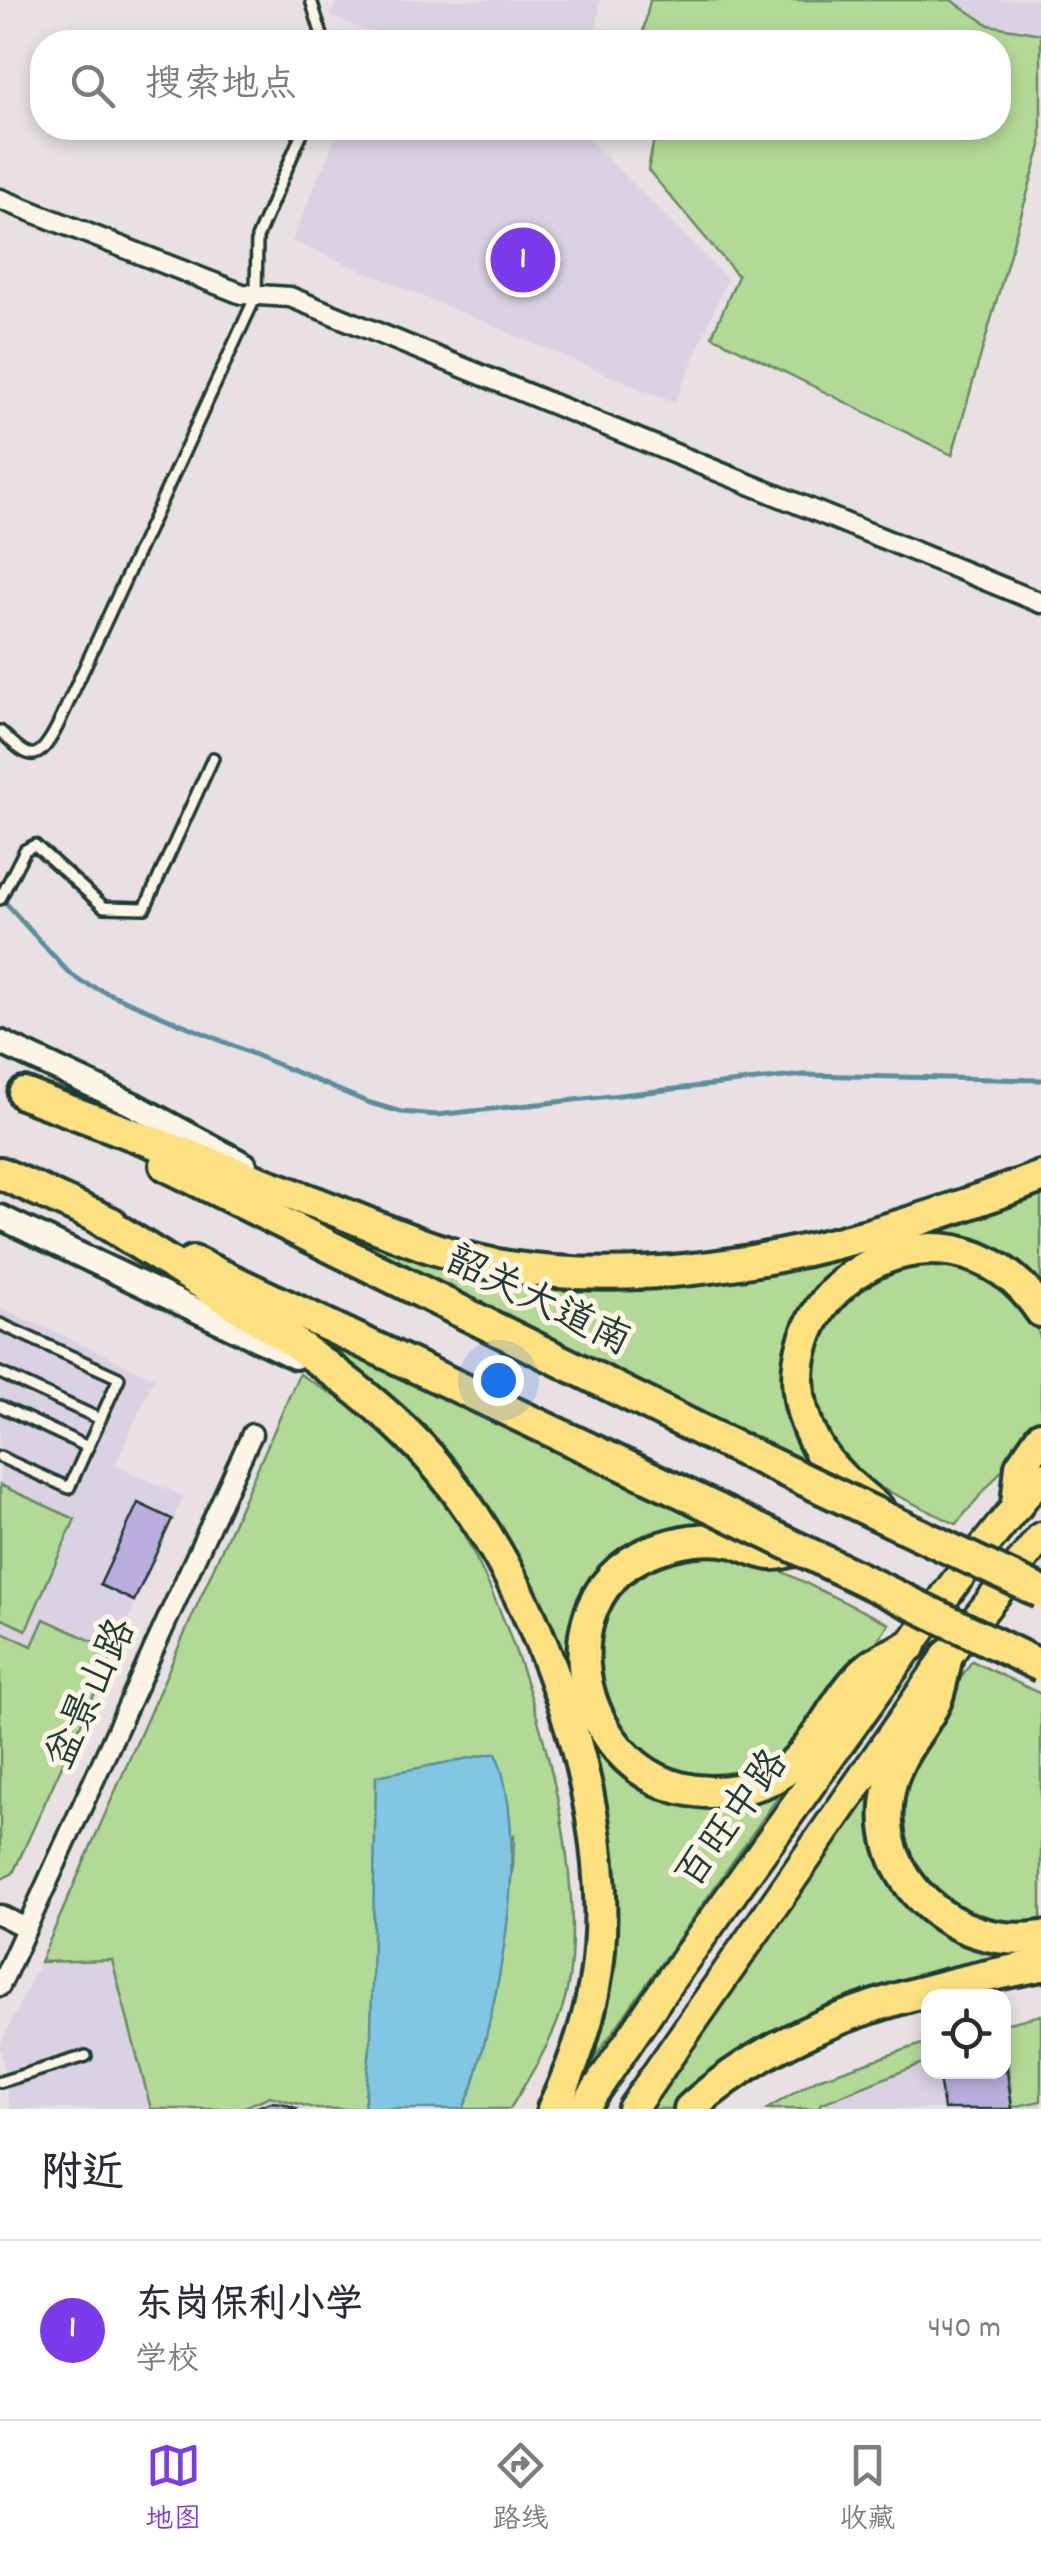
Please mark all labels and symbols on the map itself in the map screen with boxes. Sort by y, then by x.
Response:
pin: 1 [490,222,556,298]
street label: 韶关大道南 [435,1235,639,1373]
your location [473,1355,524,1406]
street label: 盆景山路 [34,1610,154,1780]
street label: 百旺中路 [665,1740,805,1902]

